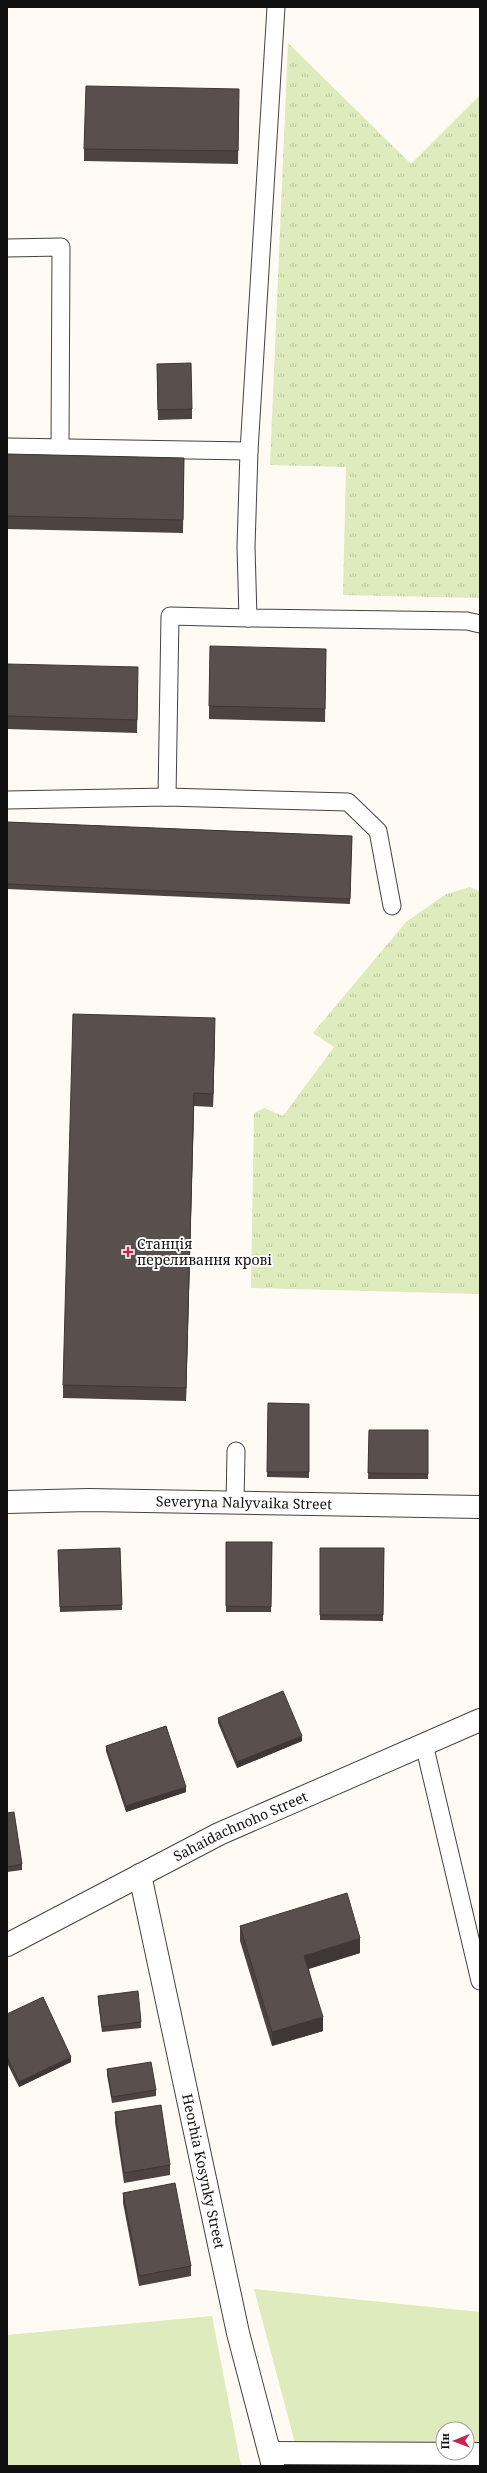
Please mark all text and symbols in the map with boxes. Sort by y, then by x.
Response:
place label: Станція переливання крові [137,1234,272,1269]
marker: Станція переливання крові [122,1246,134,1258]
street label: Severyna Nalyvaika Street [156,1491,332,1513]
street label: Sahaidachnoho Street [170,1787,310,1865]
street label: Heorhia Kosynky Street [178,2092,230,2250]
north arrow [435,2421,475,2461]
text: Пн [437,2432,452,2449]

